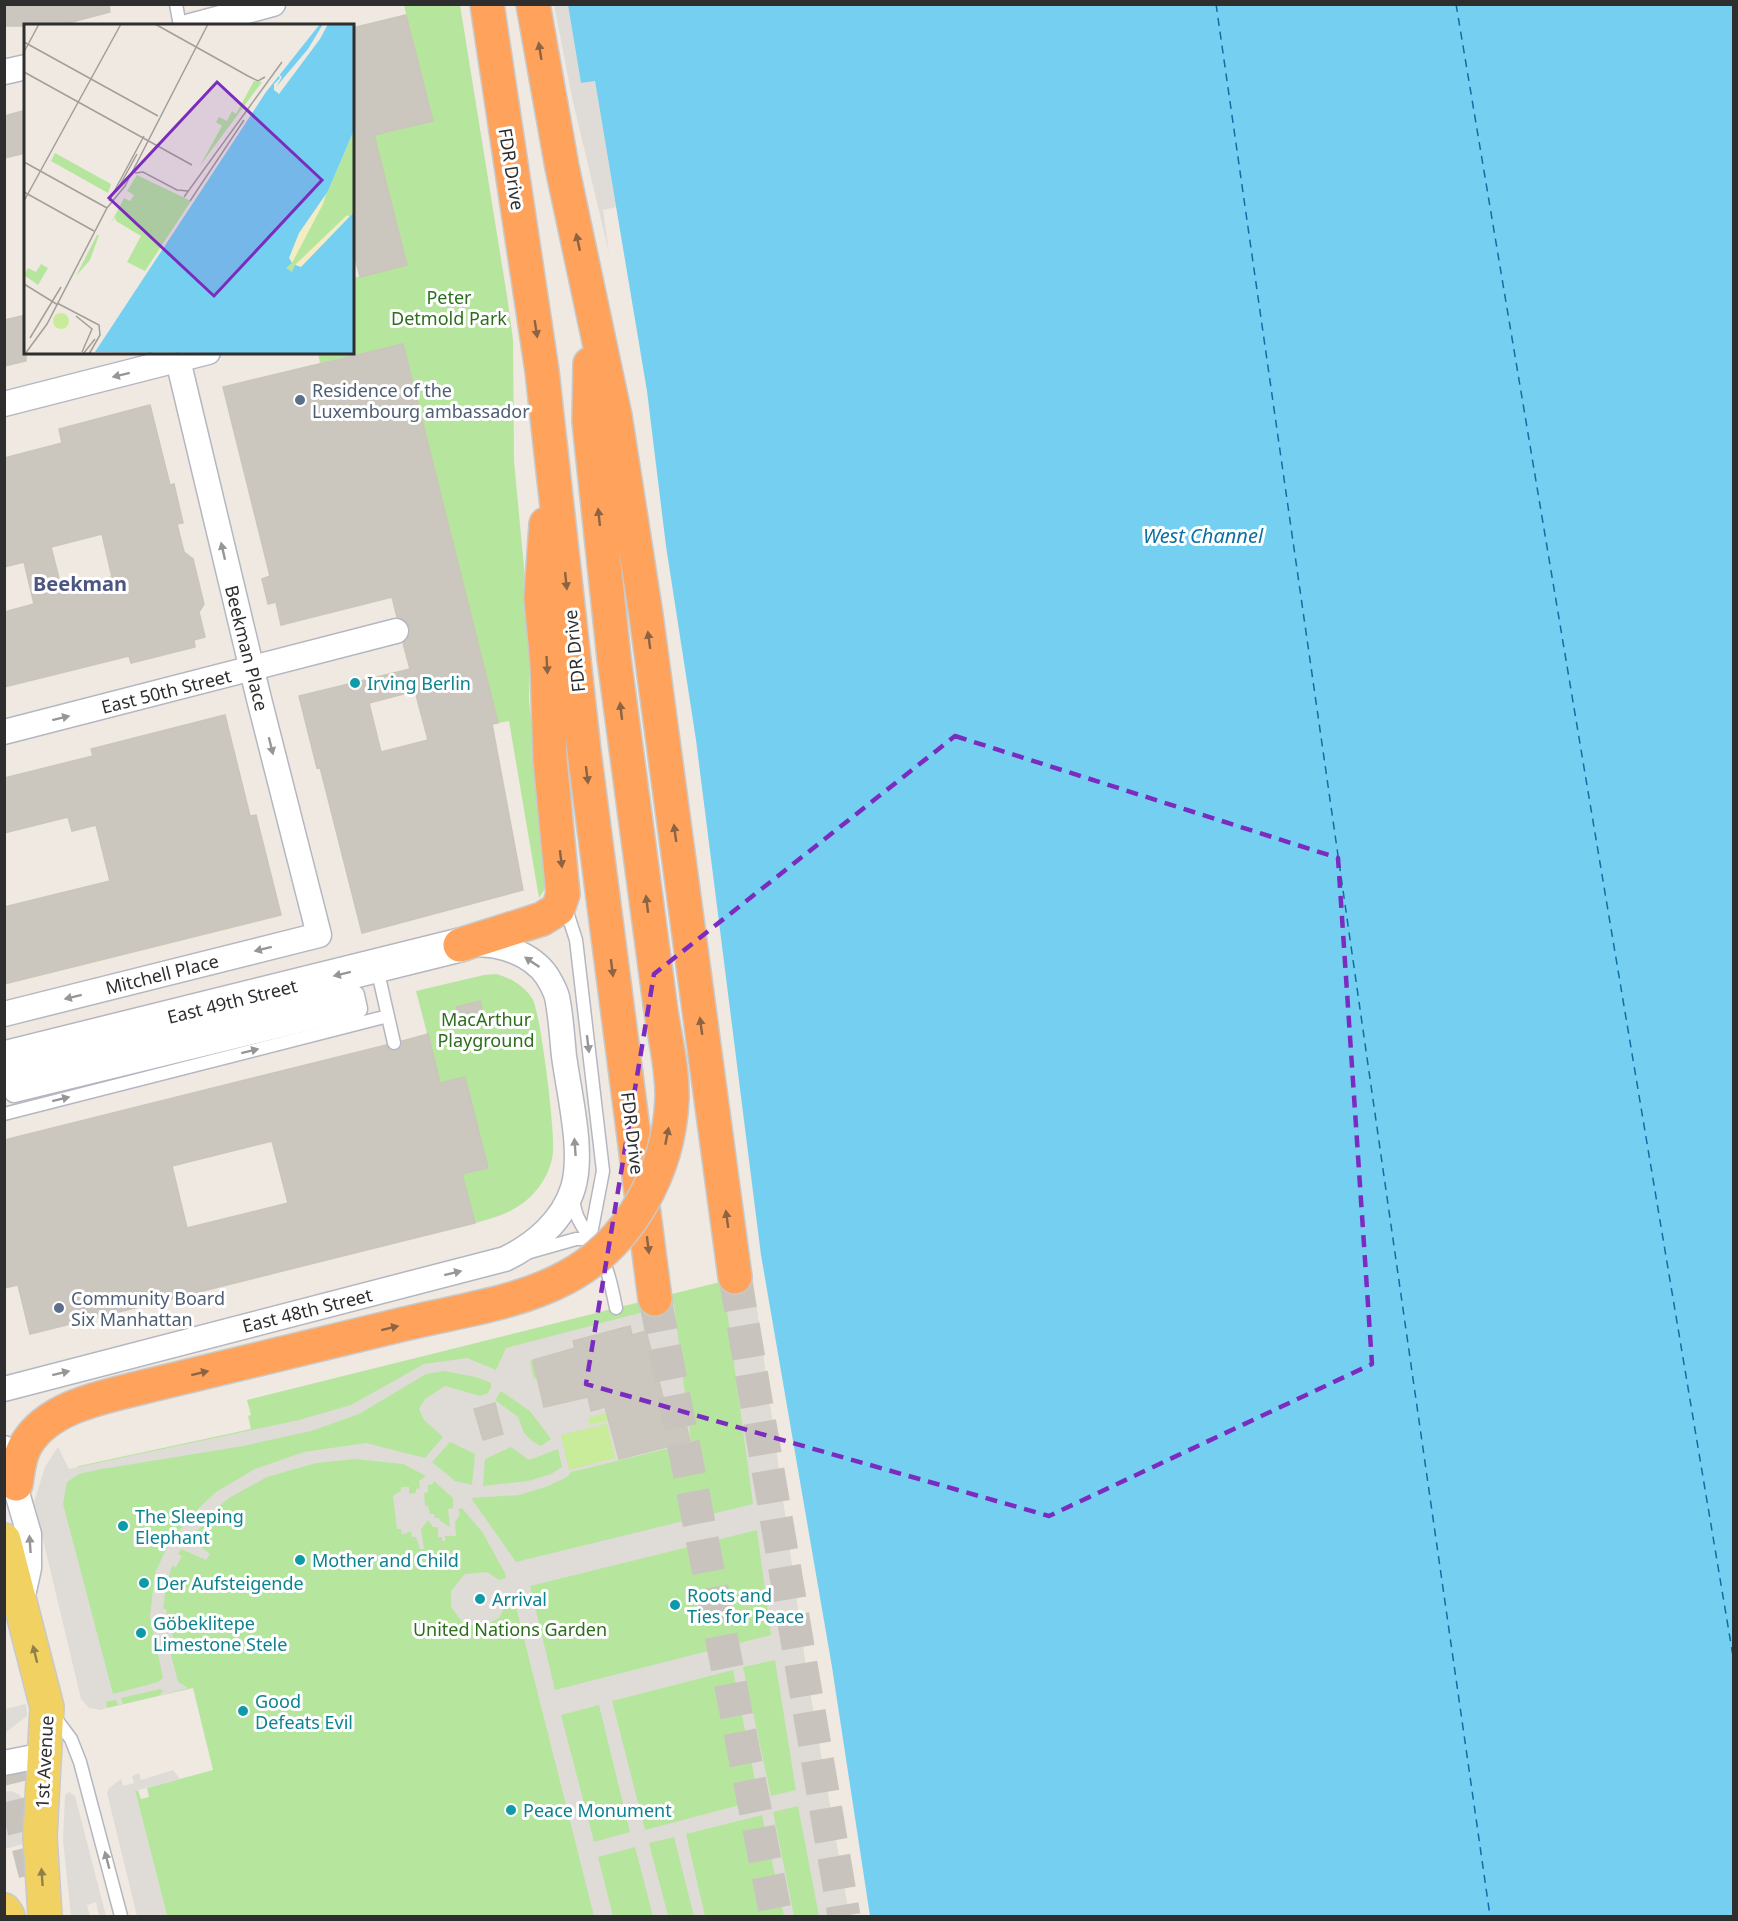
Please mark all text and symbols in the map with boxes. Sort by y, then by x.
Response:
inset map [24,24,354,354]
one-way arrow [536,41,545,60]
street label: FDR Drive [494,126,530,212]
one-way arrow [572,233,582,251]
park label: Peter Detmold Park [391,285,507,330]
one-way arrow [532,320,541,339]
one-way arrow [112,370,130,380]
place label: Residence of the Luxembourg ambassador [312,378,530,423]
marker: Residence of the Luxembourg ambassador [293,393,307,407]
one-way arrow [595,508,604,527]
water label: West Channel [1143,522,1264,549]
one-way arrow [218,542,228,560]
district label: Beekman [33,570,127,597]
one-way arrow [561,572,571,591]
street label: Beekman Place [220,583,274,713]
street label: FDR Drive [558,609,590,693]
one-way arrow [645,630,654,649]
one-way arrow [542,655,551,674]
street label: East 50th Street [99,663,234,719]
place label: Irving Berlin [367,671,471,695]
marker: Irving Berlin [348,676,362,690]
one-way arrow [617,702,626,721]
one-way arrow [52,712,70,722]
one-way arrow [266,737,276,755]
one-way arrow [583,765,592,784]
one-way arrow [671,823,680,842]
one-way arrow [556,849,566,868]
one-way arrow [642,895,651,914]
one-way arrow [253,945,272,955]
street label: Mitchell Place [103,948,221,1000]
one-way arrow [524,957,540,968]
one-way arrow [607,959,617,978]
one-way arrow [333,970,351,980]
street label: East 49th Street [165,973,300,1029]
one-way arrow [64,992,83,1002]
park label: MacArthur Playground [437,1007,535,1052]
one-way arrow [697,1017,706,1036]
one-way arrow [583,1035,593,1054]
one-way arrow [241,1046,259,1056]
street label: FDR Drive [616,1090,650,1176]
one-way arrow [52,1094,70,1104]
one-way arrow [663,1127,672,1146]
one-way arrow [570,1137,580,1156]
one-way arrow [723,1210,732,1229]
one-way arrow [643,1236,652,1255]
one-way arrow [444,1267,462,1277]
street label: East 48th Street [240,1282,375,1338]
place label: Community Board Six Manhattan [71,1286,225,1331]
marker: Community Board Six Manhattan [52,1301,66,1315]
one-way arrow [380,1322,399,1332]
one-way arrow [51,1368,70,1378]
one-way arrow [191,1368,209,1378]
place label: The Sleeping Elephant [135,1504,244,1549]
marker: The Sleeping Elephant [116,1519,130,1533]
one-way arrow [25,1535,35,1554]
place label: Mother and Child [312,1548,459,1572]
marker: Mother and Child [293,1553,307,1567]
place label: Der Aufsteigende [156,1571,304,1595]
marker: Der Aufsteigende [137,1576,151,1590]
place label: Roots and Ties for Peace [687,1583,804,1628]
place label: Arrival [492,1587,547,1611]
marker: Arrival [473,1592,487,1606]
marker: Roots and Ties for Peace [668,1598,682,1612]
place label: Göbeklitepe Limestone Stele [153,1611,287,1656]
park label: United Nations Garden [413,1617,607,1641]
marker: Göbeklitepe Limestone Stele [134,1626,148,1640]
one-way arrow [29,1645,39,1664]
place label: Good Defeats Evil [255,1689,353,1734]
marker: Good Defeats Evil [236,1704,250,1718]
street label: 1st Avenue [30,1715,58,1809]
place label: Peace Monument [523,1798,672,1822]
marker: Peace Monument [504,1803,518,1817]
one-way arrow [102,1851,112,1869]
one-way arrow [37,1867,46,1886]

